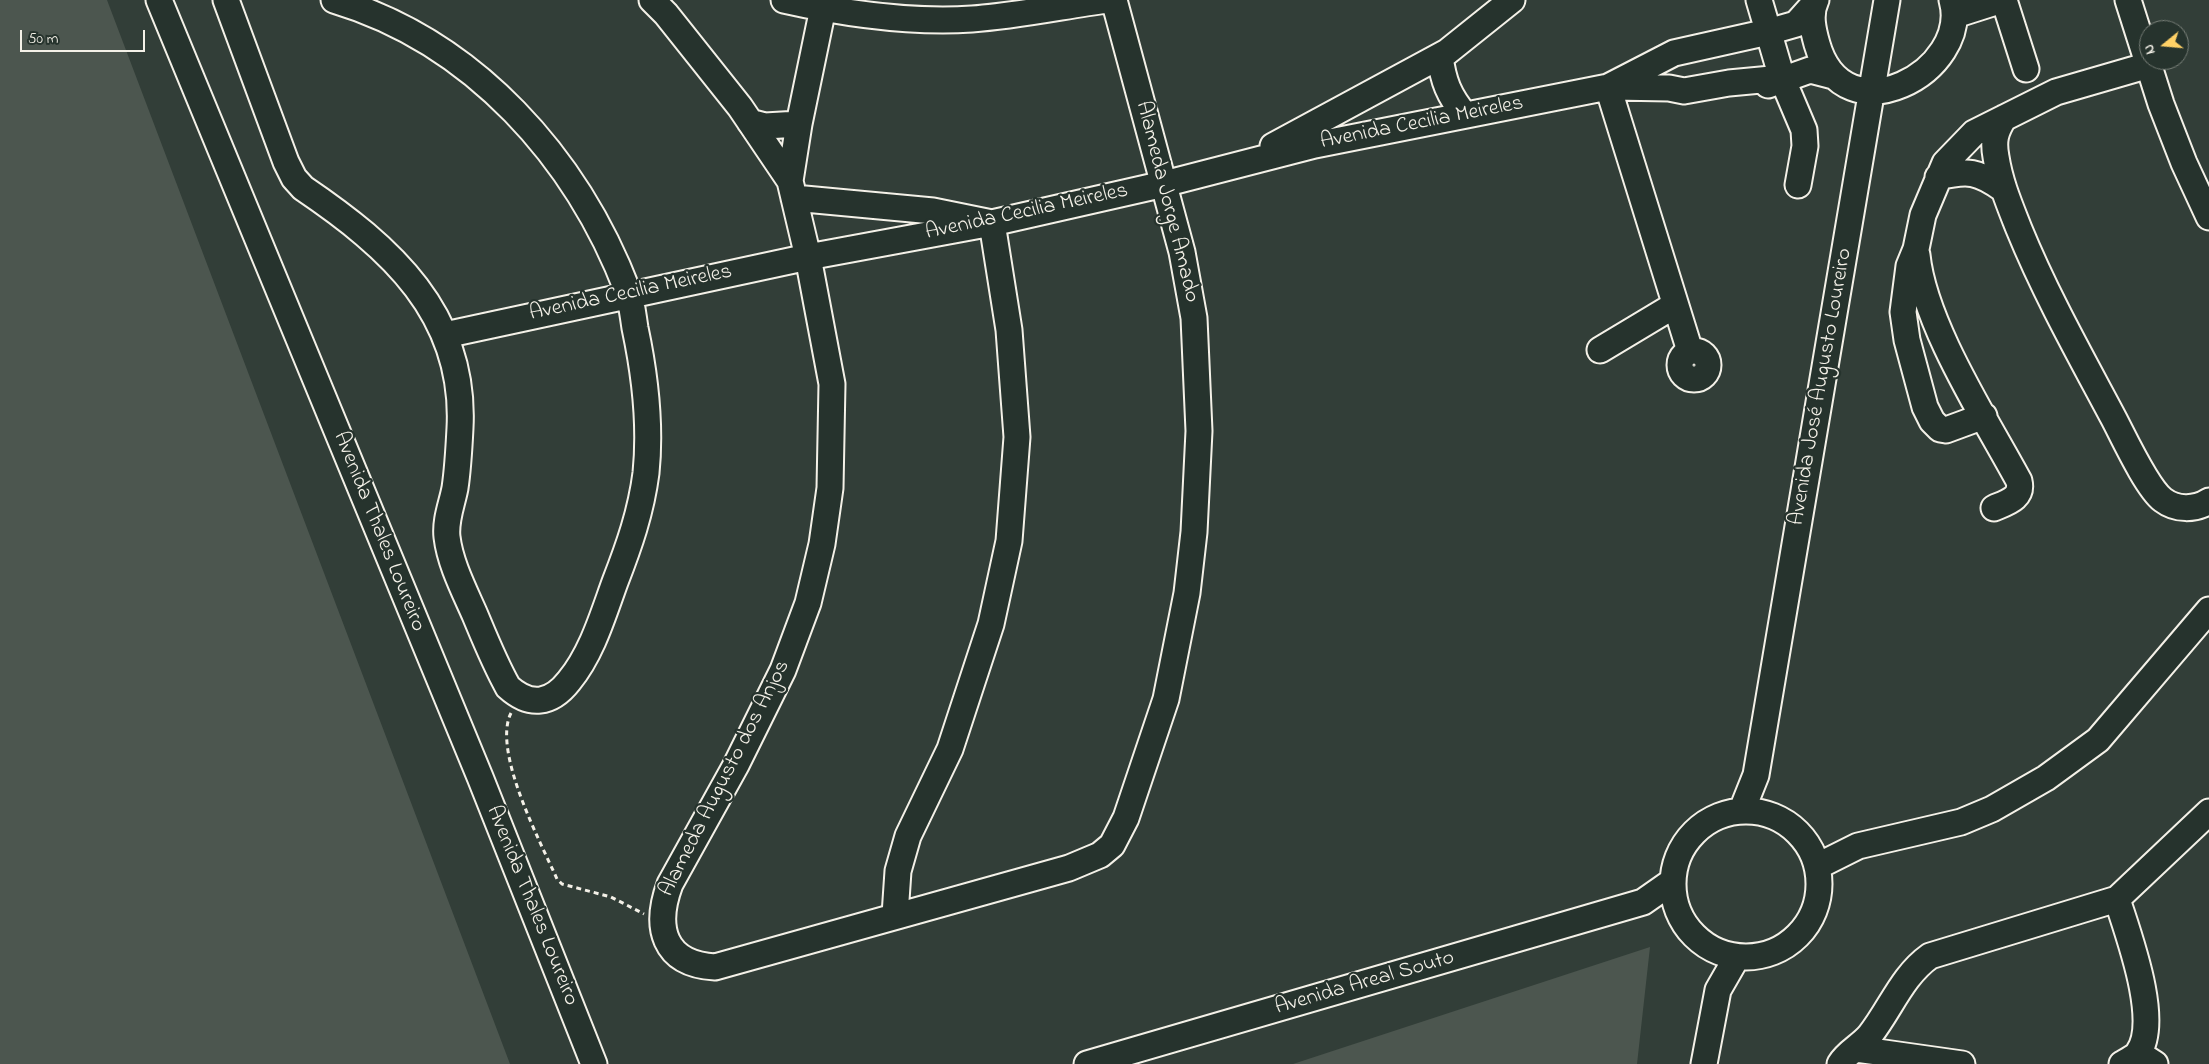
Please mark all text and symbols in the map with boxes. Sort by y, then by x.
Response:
scale bar [22,20,148,52]
north arrow [2139,20,2189,70]
text: 50 m [28,28,58,50]
text: N [2139,42,2162,57]
street label: Avenida Cecilia Meireles [1318,91,1526,157]
street label: Alameda Jorge Amado [1128,99,1204,305]
street label: Avenida Cecilia Meireles [923,179,1131,247]
street label: Avenida José Augusto Loureiro [1785,246,1859,528]
street label: Avenida Cecilia Meireles [527,260,735,328]
street label: Avenida Thales Loureiro [326,428,430,636]
street label: Alameda Augusto dos Anjos [655,656,797,902]
street label: Avenida Thales Loureiro [479,802,583,1010]
street label: Avenida Areal Souto [1272,946,1458,1022]

